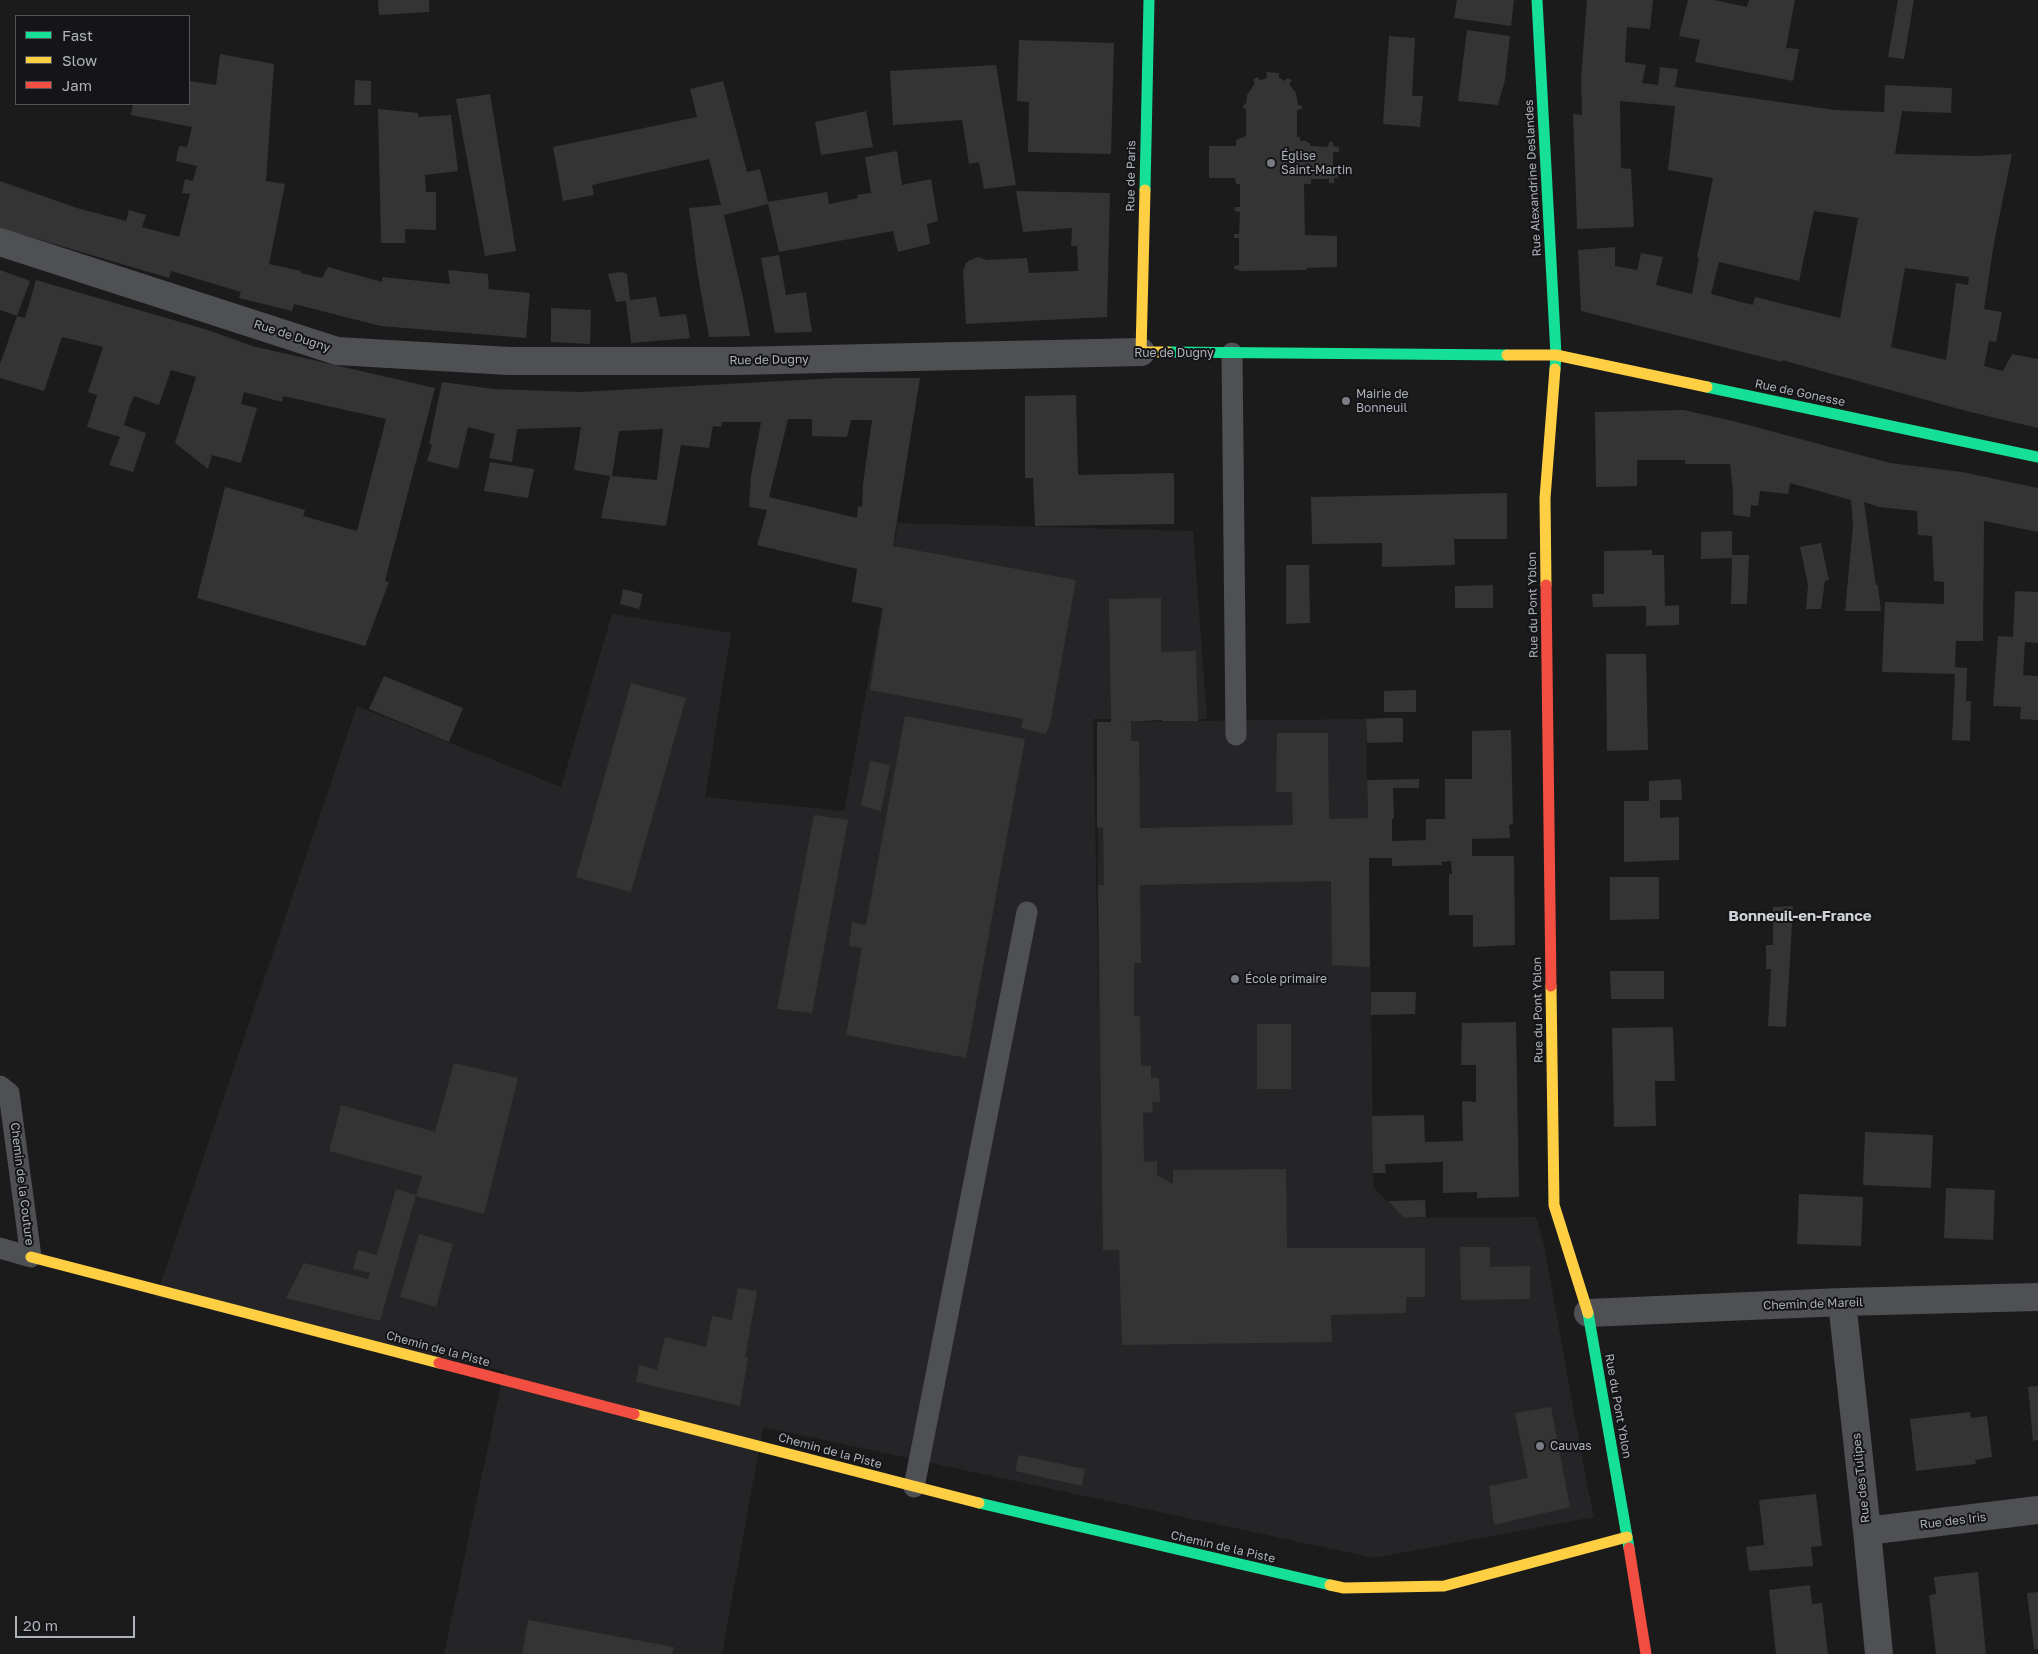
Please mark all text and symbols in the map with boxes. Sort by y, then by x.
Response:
legend [15,15,190,105]
text: Fast [62,26,93,44]
text: Slow [62,51,97,69]
text: Jam [62,76,92,94]
street label: Rue Alexandrine Deslandes [1522,99,1544,257]
street label: Rue de Paris [1123,140,1139,212]
place label: Église Saint-Martin [1281,149,1352,177]
marker: Église Saint-Martin [1265,157,1277,169]
street label: Rue de Dugny [252,317,332,355]
street label: Rue de Dugny [1134,346,1214,360]
street label: Rue de Dugny [729,352,809,368]
street label: Rue de Gonesse [1753,376,1847,410]
place label: Mairie de Bonneuil [1356,387,1409,415]
marker: Mairie de Bonneuil [1340,395,1352,407]
street label: Rue du Pont Yblon [1525,552,1541,658]
district label: Bonneuil-en-France [1728,907,1872,925]
street label: Rue du Pont Yblon [1530,957,1546,1063]
place label: École primaire [1245,972,1327,986]
marker: École primaire [1229,973,1241,985]
street label: Chemin de la Couture [7,1122,37,1246]
street label: Chemin de Mareil [1763,1295,1863,1313]
street label: Chemin de la Piste [385,1328,491,1370]
street label: Rue du Pont Yblon [1602,1352,1634,1460]
street label: Chemin de la Piste [777,1430,883,1472]
street label: Rue des Tulipes [1849,1432,1873,1524]
place label: Cauvas [1550,1439,1592,1453]
marker: Cauvas [1534,1440,1546,1452]
street label: Rue des Iris [1919,1510,1987,1532]
street label: Chemin de la Piste [1169,1528,1277,1566]
scale bar [18,1606,138,1638]
text: 20 m [23,1616,58,1634]

